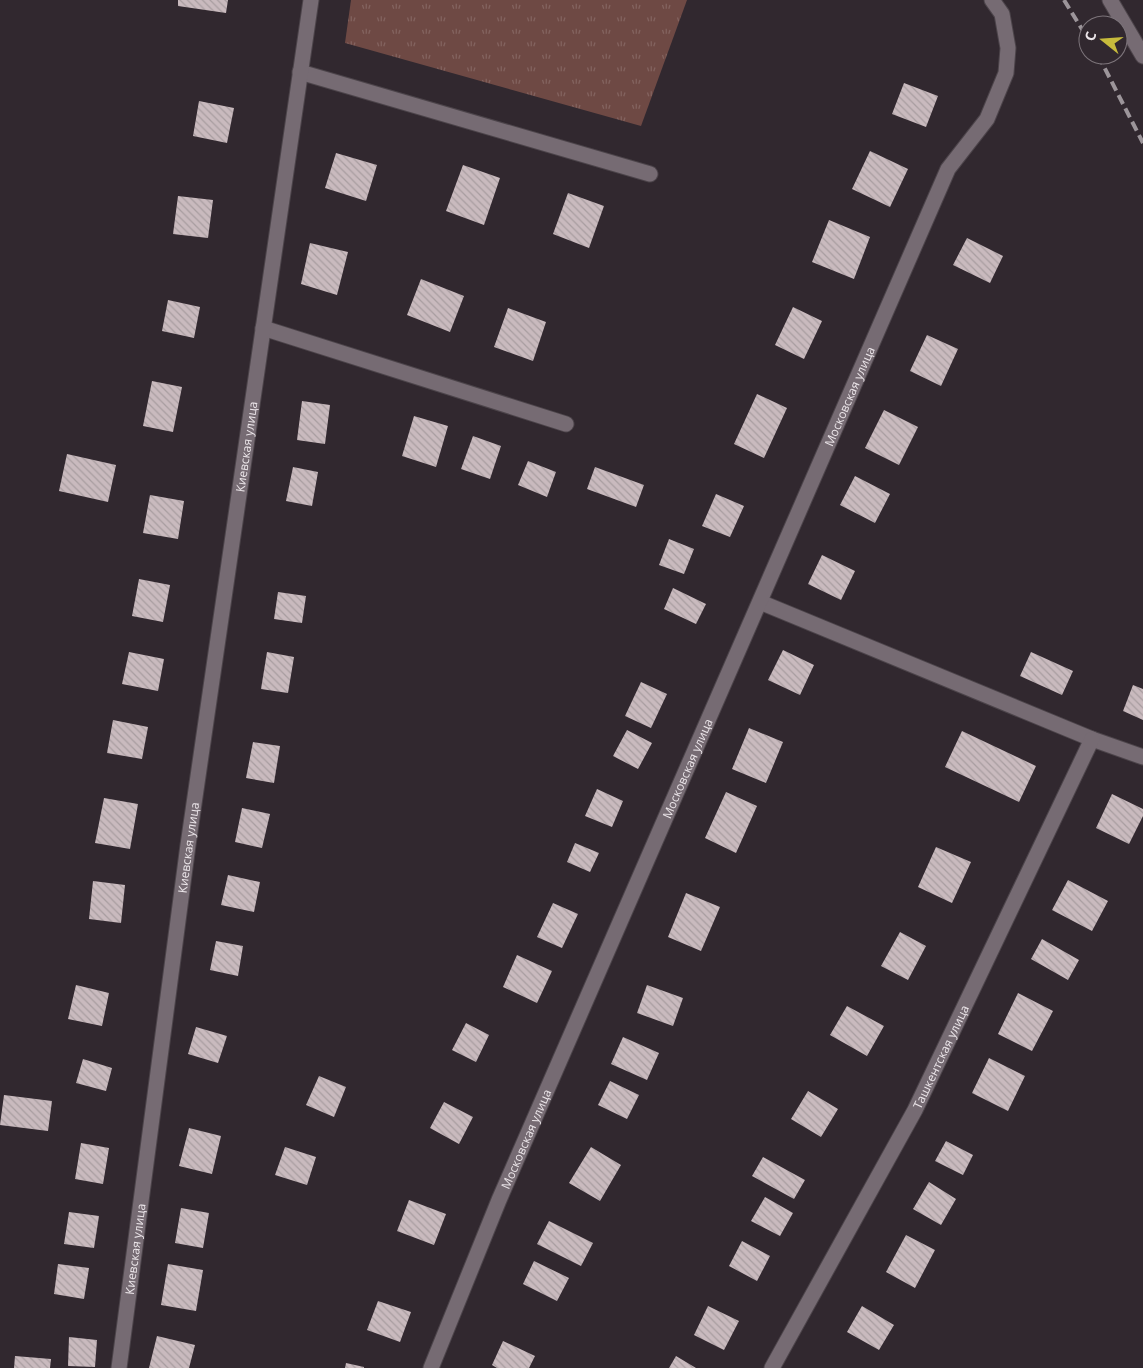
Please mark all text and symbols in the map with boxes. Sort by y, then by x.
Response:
north arrow [1078,15,1128,65]
text: С [1080,29,1101,43]
street label: Московская улица [820,344,878,449]
street label: Киевская улица [231,400,261,493]
street label: Московская улица [658,716,716,821]
street label: Киевская улица [173,801,203,894]
street label: Ташкентская улица [908,1002,972,1112]
street label: Московская улица [496,1086,555,1191]
street label: Киевская улица [120,1202,149,1296]

